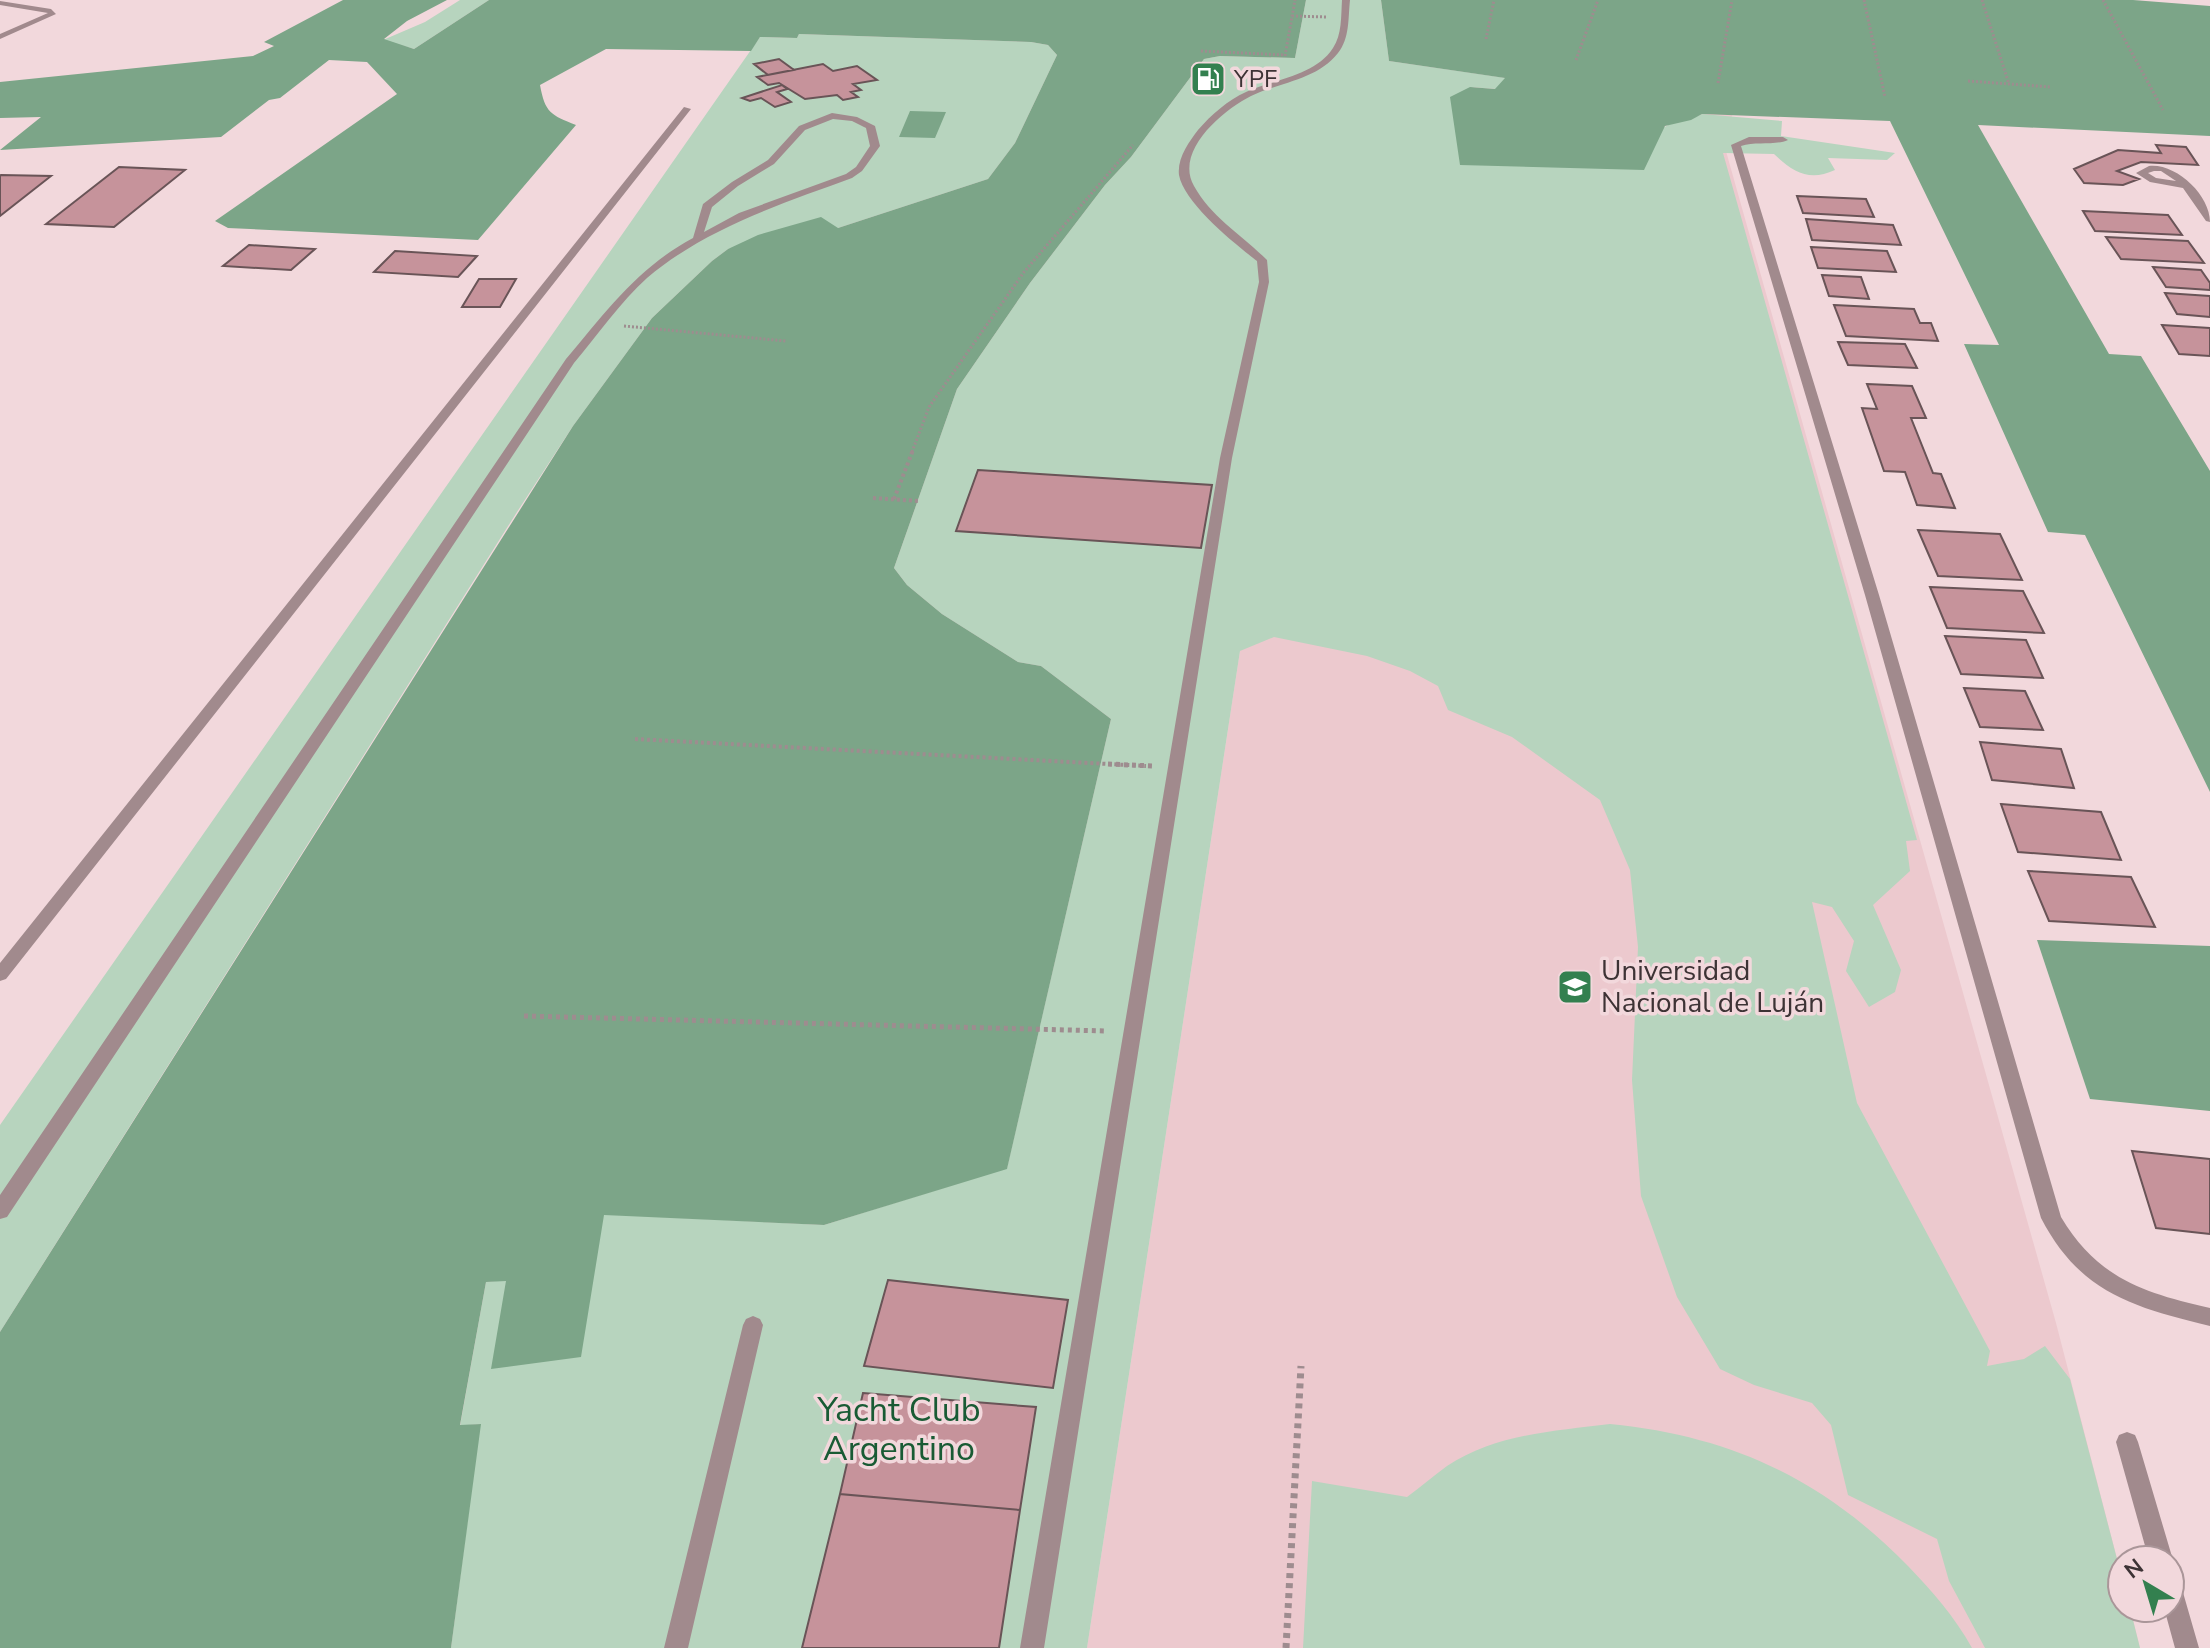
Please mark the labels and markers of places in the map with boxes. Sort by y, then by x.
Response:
fuel station icon: YPF [1189,60,1227,98]
place label: YPF [1233,63,1277,95]
place label: Universidad Nacional de Luján [1601,952,1824,1022]
school or university icon: Universidad Nacional de Luján [1556,968,1594,1006]

